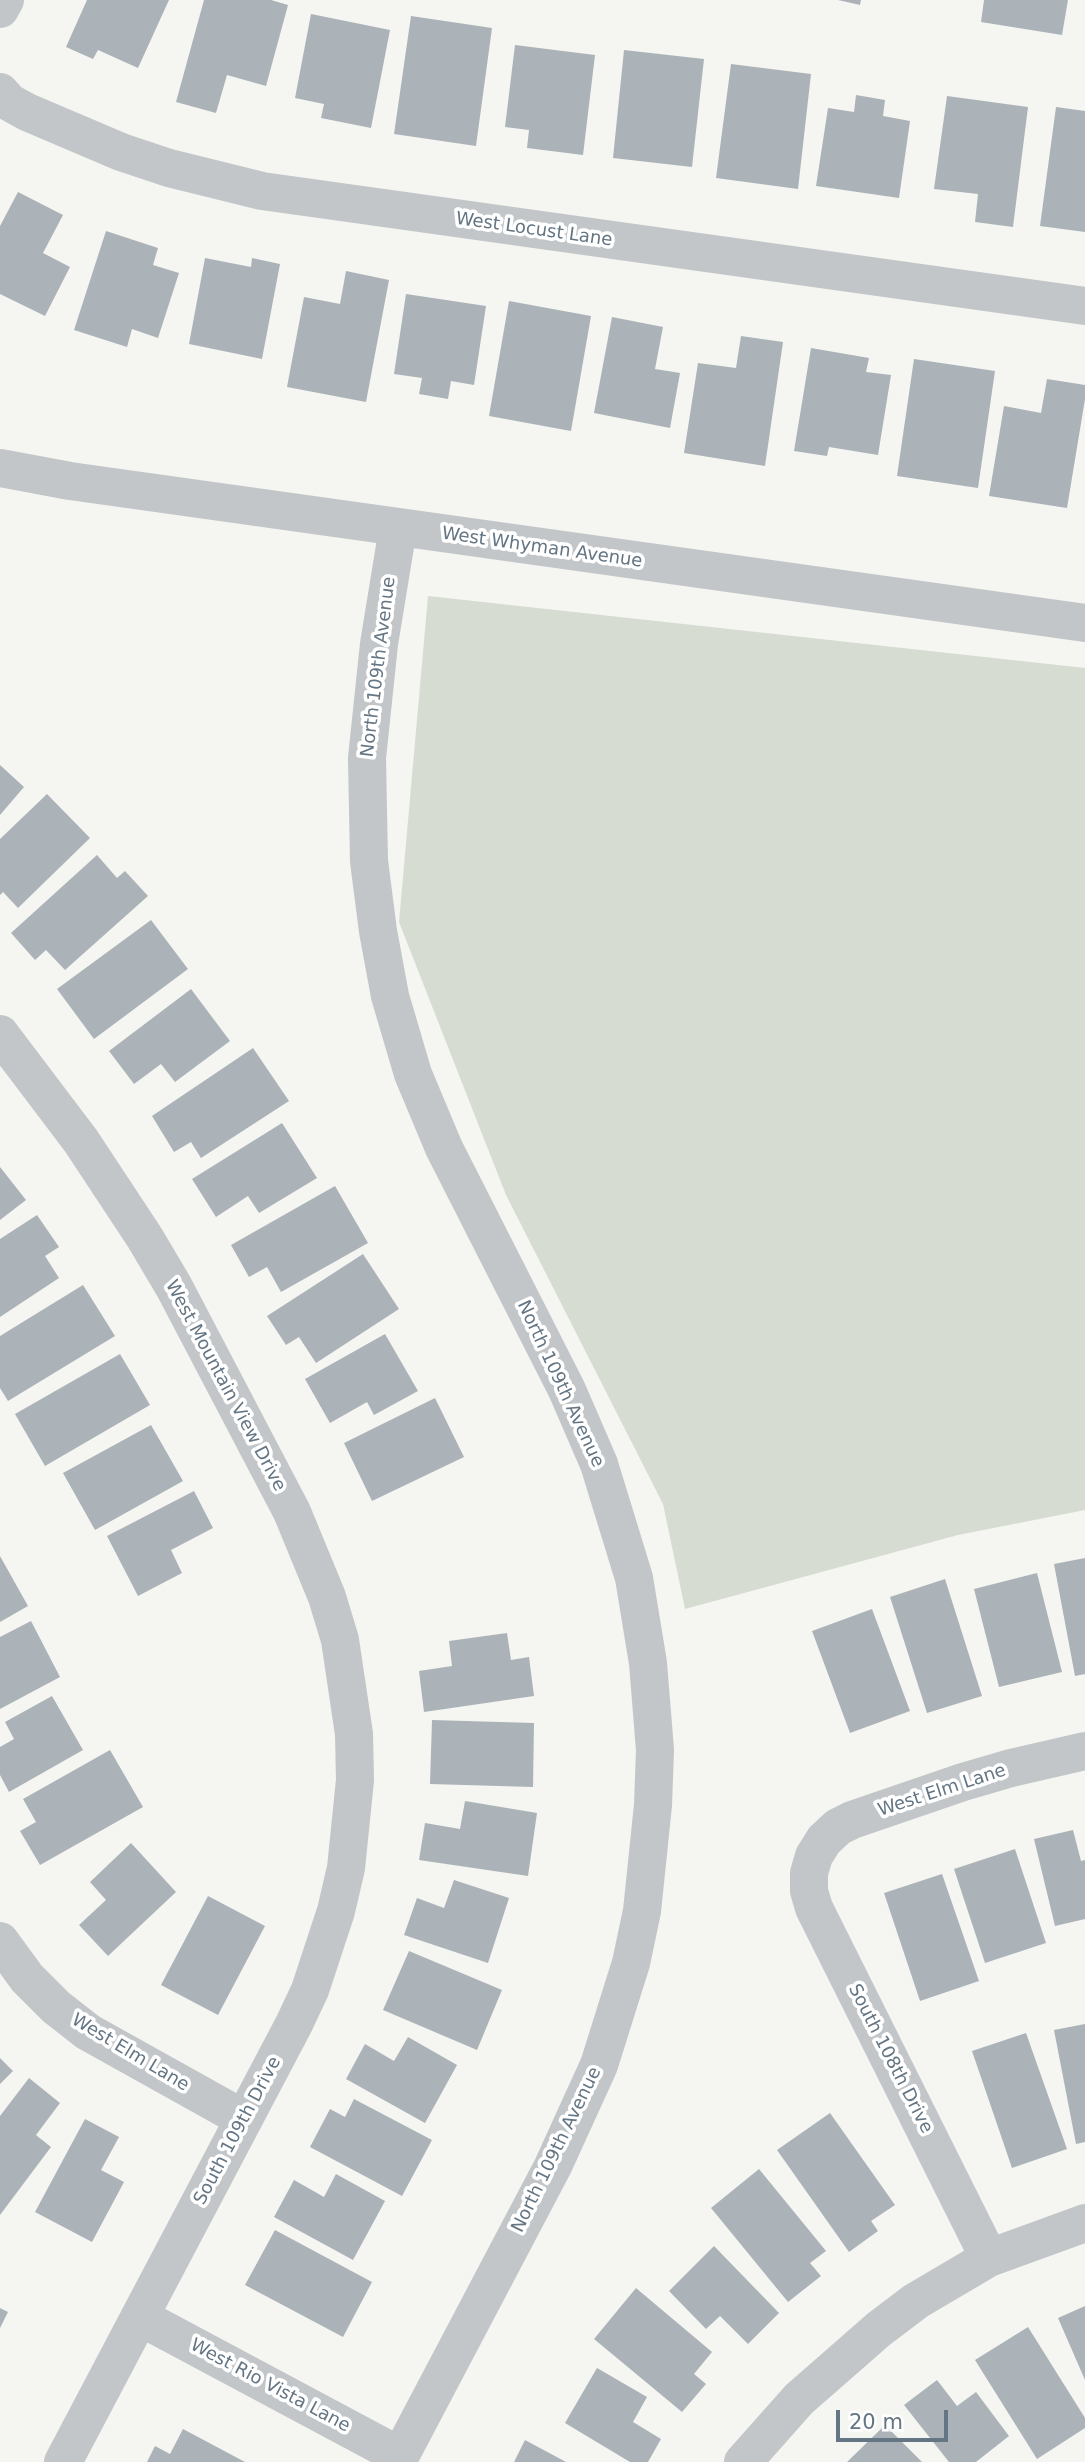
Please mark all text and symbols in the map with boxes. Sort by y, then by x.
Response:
street label: West Locust Lane [454,208,614,252]
street label: West Whyman Avenue [440,523,644,573]
street label: North 109th Avenue [357,576,401,758]
street label: West Mountain View Drive [160,1277,290,1495]
street label: North 109th Avenue [512,1297,608,1471]
street label: West Elm Lane [875,1760,1009,1822]
street label: South 108th Drive [843,1981,937,2137]
street label: West Elm Lane [67,2009,193,2097]
street label: South 109th Drive [190,2053,286,2209]
street label: North 109th Avenue [508,2064,606,2236]
street label: West Rio Vista Lane [186,2335,354,2437]
scale bar [840,2396,952,2440]
text: 20 m [849,2410,903,2434]

